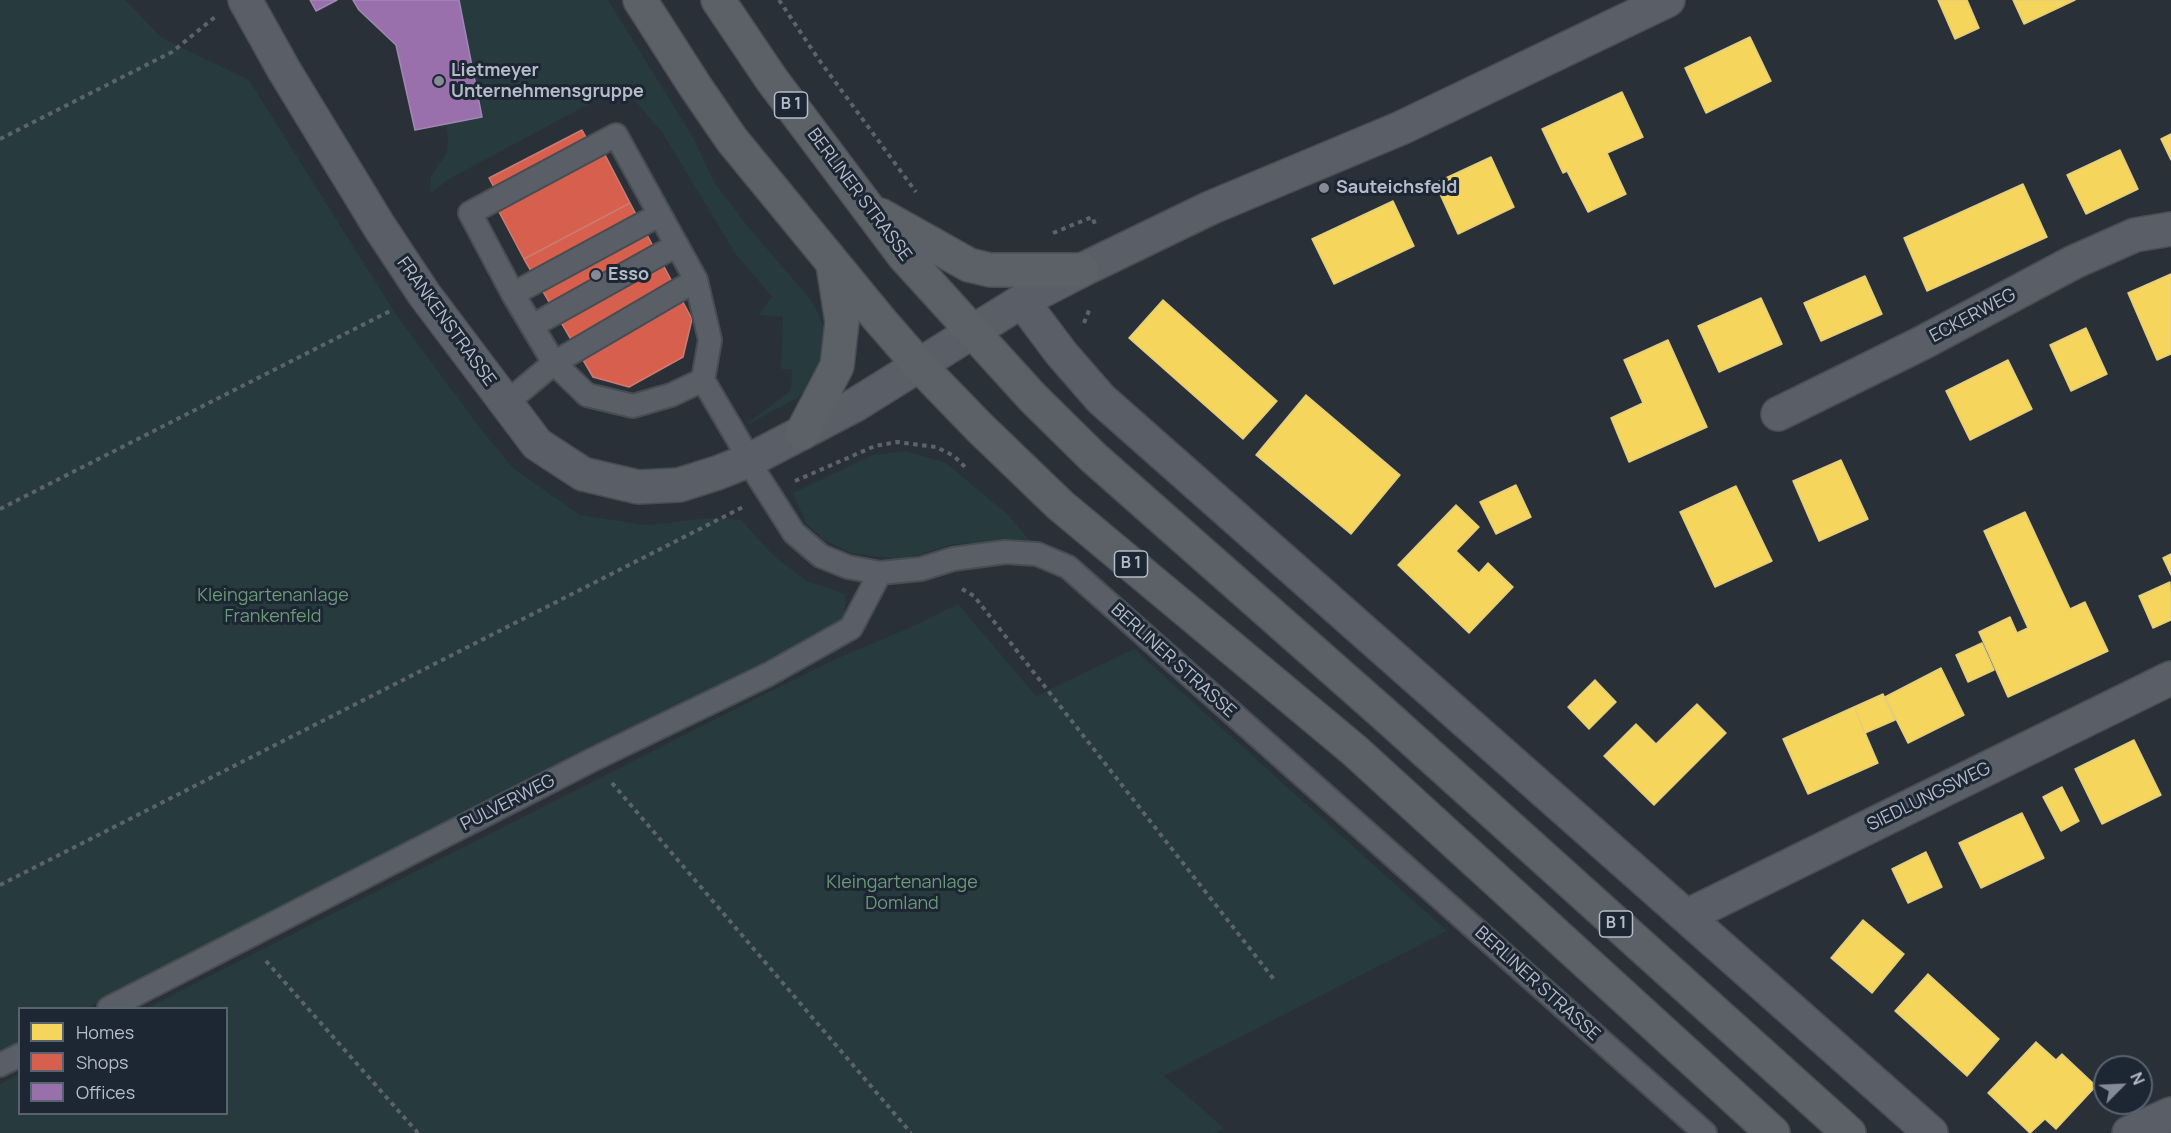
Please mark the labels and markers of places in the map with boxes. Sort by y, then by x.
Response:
place label: Lietmeyer Unternehmensgruppe [451,60,644,103]
marker: Lietmeyer Unternehmensgruppe [432,74,446,88]
place label: Sauteichsfeld [1336,177,1457,199]
marker: Sauteichsfeld [1317,181,1331,195]
place label: Esso [608,264,649,286]
marker: Esso [589,268,603,282]

